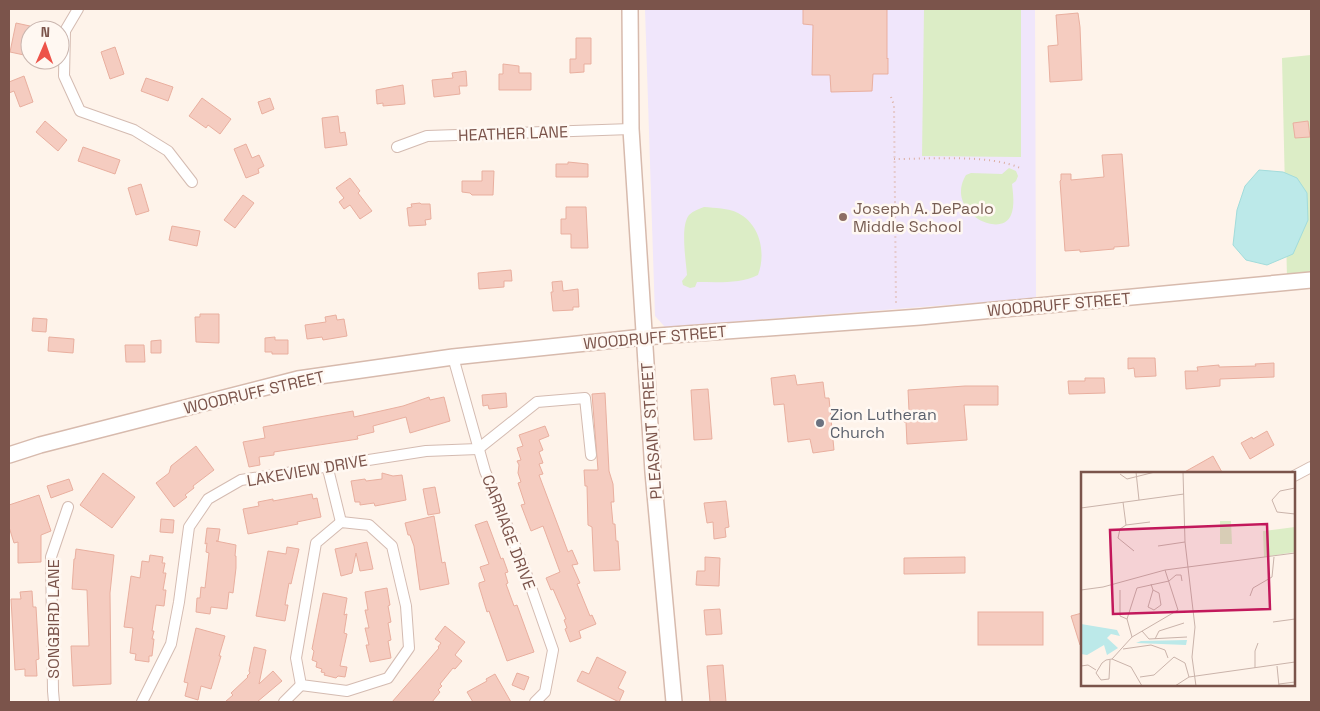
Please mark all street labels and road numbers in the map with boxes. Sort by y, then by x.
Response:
street label: HEATHER LANE [458,121,568,146]
street label: WOODRUFF STREET [986,288,1132,321]
street label: WOODRUFF STREET [582,321,728,354]
street label: PLEASANT STREET [636,362,667,500]
street label: WOODRUFF STREET [182,366,327,419]
street label: LAKEVIEW DRIVE [245,450,369,491]
street label: CARRIAGE DRIVE [477,472,540,593]
street label: SONGBIRD LANE [43,559,64,679]

